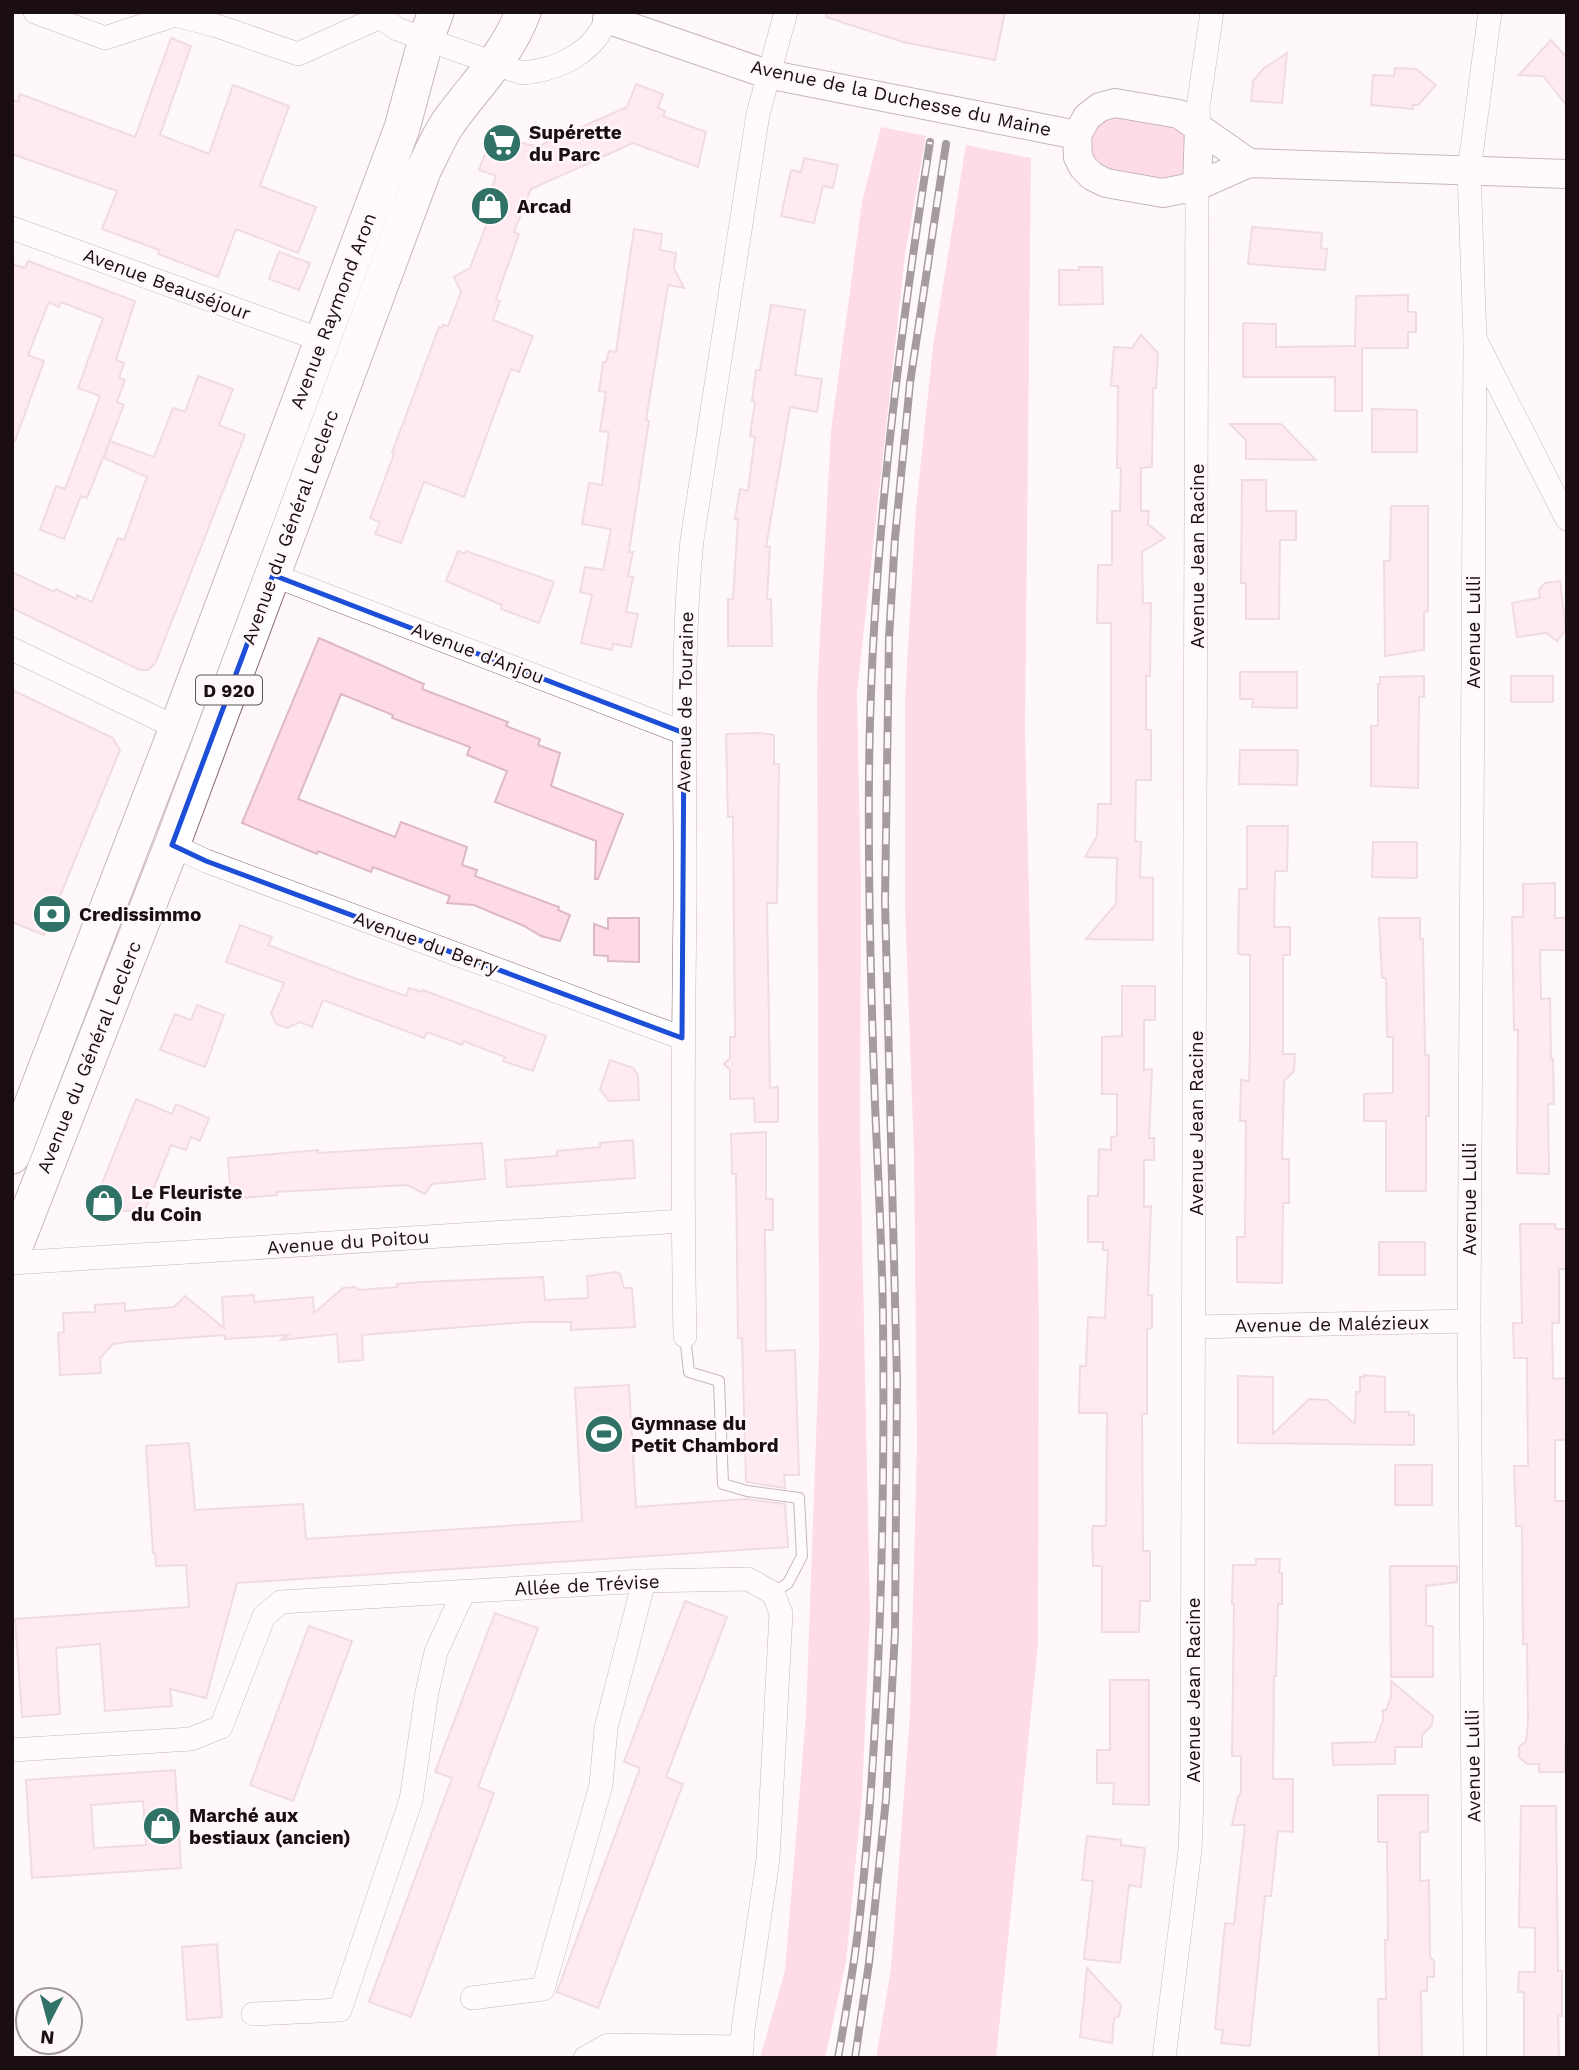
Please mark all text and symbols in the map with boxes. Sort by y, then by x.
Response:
street label: Avenue de la Duchesse du Maine [749,55,1053,141]
place label: Supérette du Parc [529,121,622,166]
supermarket icon: Supérette du Parc [481,122,523,164]
shop icon: Arcad [469,185,511,227]
place label: Arcad [517,195,572,218]
street label: Avenue Raymond Aron [285,210,381,412]
street label: Avenue Beauséjour [80,243,254,325]
street label: Avenue du Général Leclerc [237,406,343,648]
street label: Avenue Jean Racine [1186,463,1209,649]
street label: Avenue Lulli [1462,575,1485,689]
street label: Avenue de Touraine [672,611,698,793]
street label: Avenue d'Anjou [408,617,548,689]
road number: D 920 [196,676,262,704]
bank icon: Credissimmo [31,893,73,935]
place label: Credissimmo [79,903,201,926]
street label: Avenue du Berry [350,906,502,980]
street label: Avenue du Général Leclerc [32,937,146,1177]
street label: Avenue Jean Racine [1185,1030,1208,1216]
street label: Avenue Lulli [1458,1142,1481,1256]
place label: Le Fleuriste du Coin [131,1181,243,1226]
shop icon: Le Fleuriste du Coin [83,1182,125,1224]
street label: Avenue du Poitou [266,1225,430,1259]
street label: Avenue de Malézieux [1234,1311,1430,1337]
place label: Gymnase du Petit Chambord [631,1412,779,1457]
sports icon: Gymnase du Petit Chambord [583,1413,625,1455]
street label: Allée de Trévise [514,1570,660,1600]
street label: Avenue Jean Racine [1182,1597,1205,1783]
street label: Avenue Lulli [1461,1709,1485,1823]
place label: Marché aux bestiaux (ancien) [189,1804,351,1849]
shop icon: Marché aux bestiaux (ancien) [141,1805,183,1847]
north arrow [14,1986,84,2056]
text: N [39,2025,55,2050]

